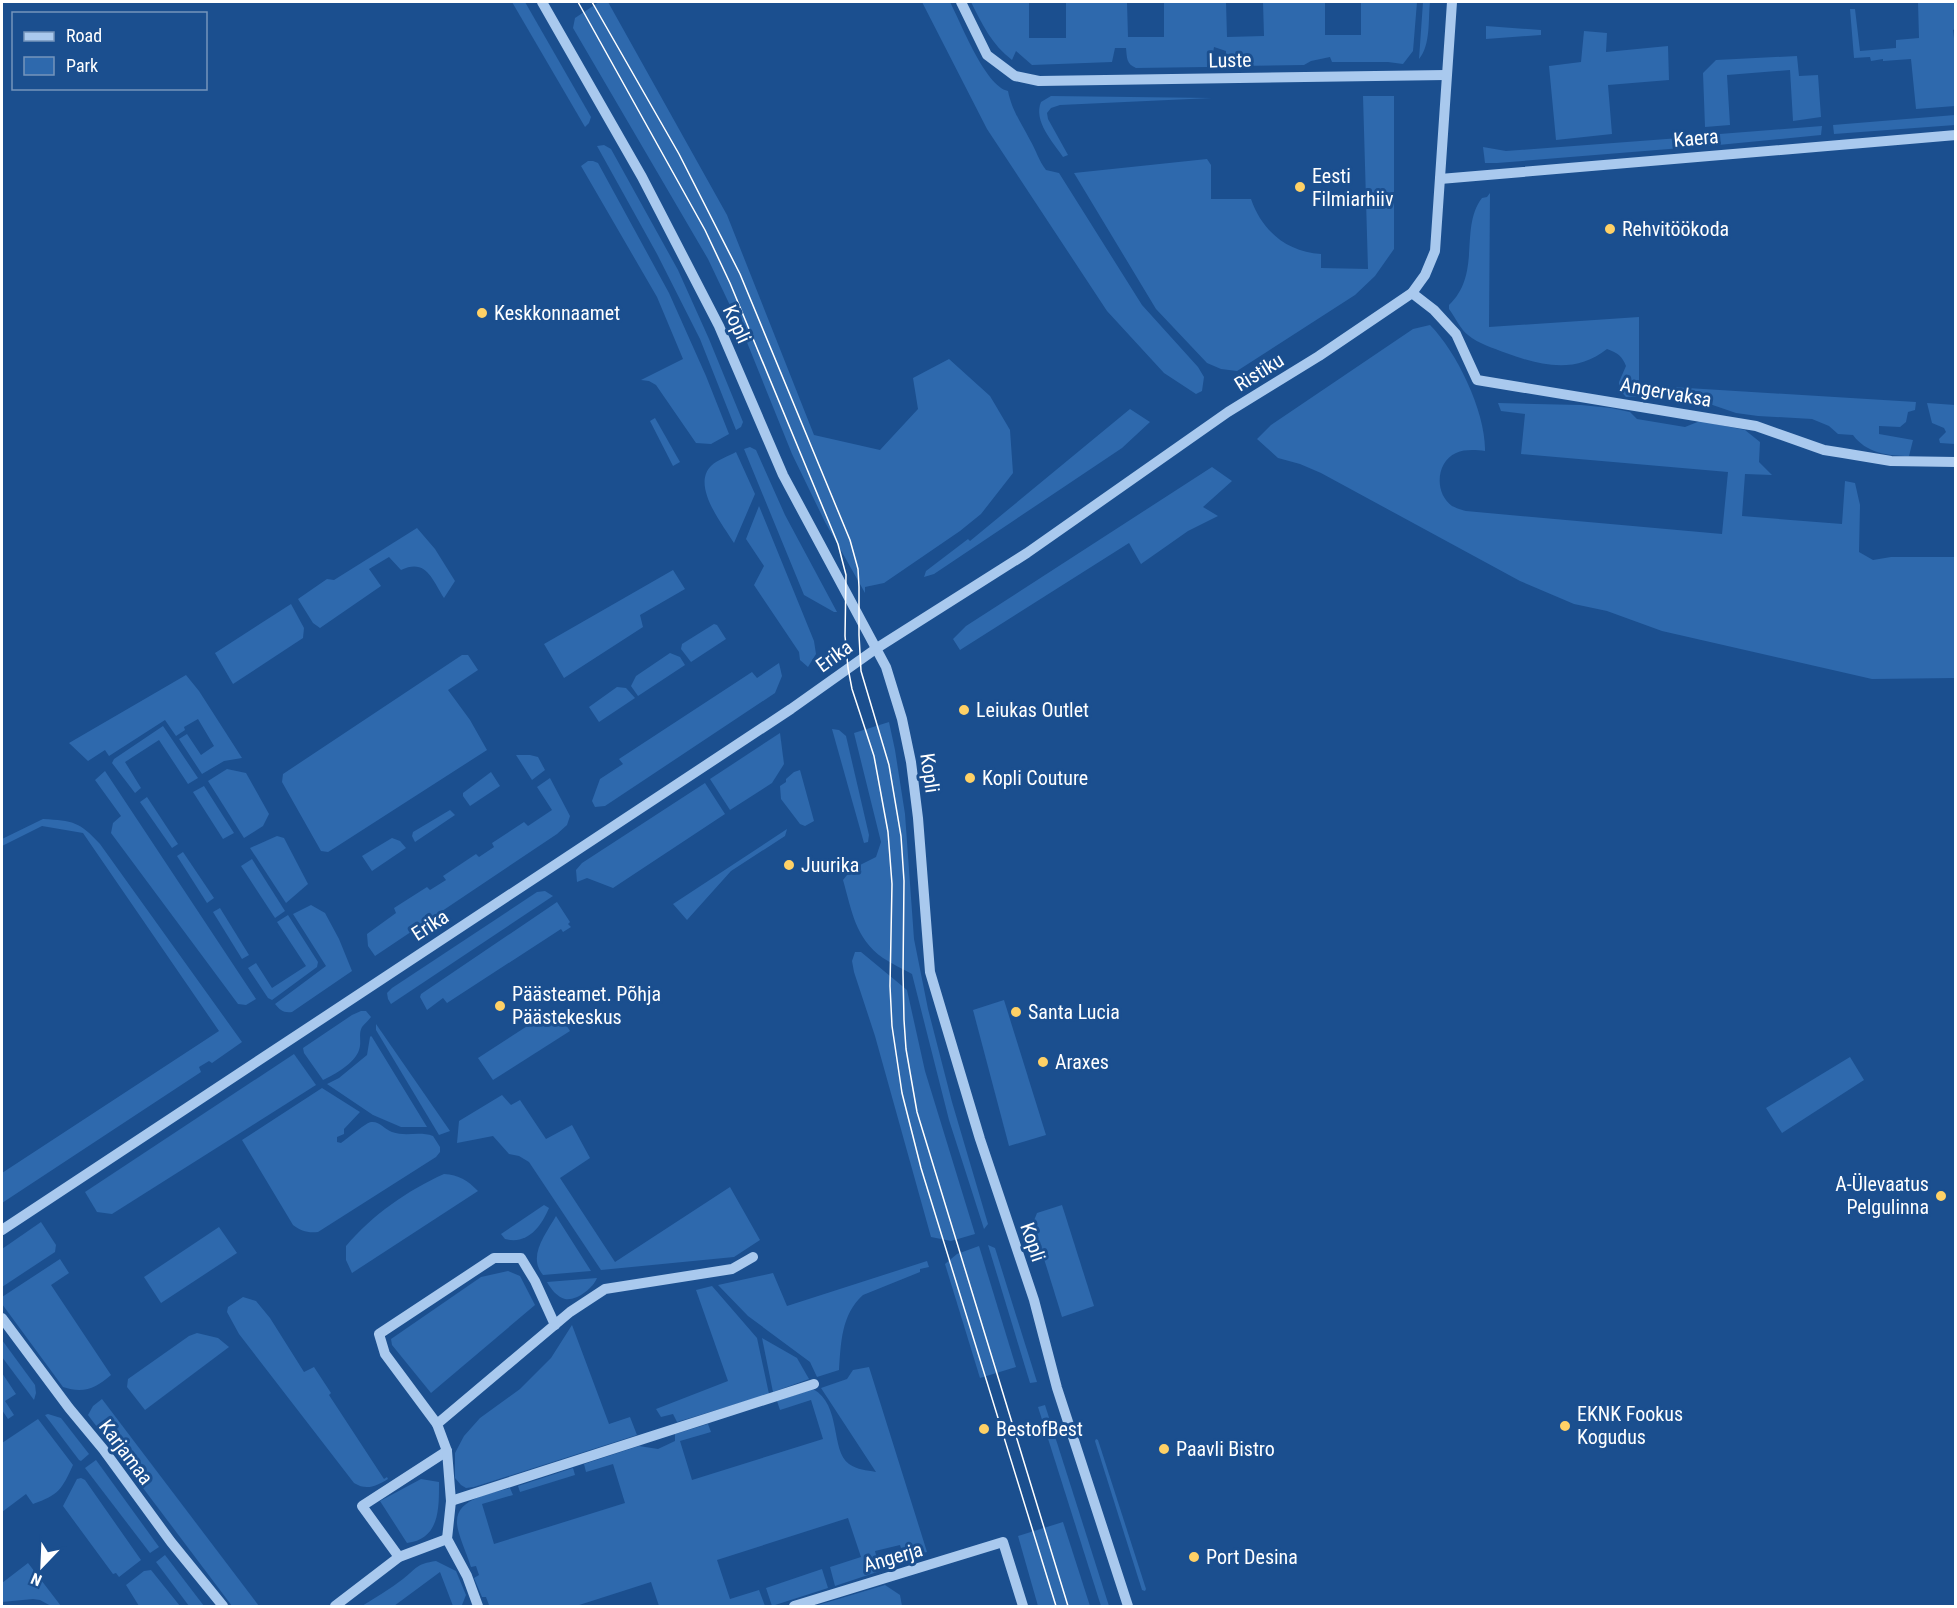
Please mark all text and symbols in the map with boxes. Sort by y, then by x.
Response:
legend [12,12,207,90]
text: Road [66,25,102,46]
street label: Luste [1208,48,1252,72]
text: Park [66,55,98,76]
street label: Kaera [1672,124,1720,152]
place label: Eesti Filmiarhiiv [1312,164,1394,211]
marker: Eesti Filmiarhiiv [1293,180,1307,194]
place label: Rehvitöökoda [1622,217,1729,241]
marker: Rehvitöökoda [1603,222,1617,236]
place label: Keskkonnaamet [494,301,620,325]
street label: Kopli [718,301,756,347]
marker: Keskkonnaamet [475,306,489,320]
street label: Ristiku [1230,348,1288,396]
street label: Angervaksa [1618,372,1714,412]
street label: Erika [811,635,857,677]
place label: Leiukas Outlet [976,698,1089,722]
marker: Leiukas Outlet [957,703,971,717]
street label: Kopli [915,752,945,794]
place label: Kopli Couture [982,766,1088,790]
marker: Kopli Couture [963,771,977,785]
place label: Juurika [801,853,859,877]
marker: Juurika [782,858,796,872]
street label: Erika [407,904,453,946]
place label: Päästeamet. Põhja Päästekeskus [512,982,661,1029]
marker: Päästeamet. Põhja Päästekeskus [493,999,507,1013]
place label: Santa Lucia [1028,1000,1120,1024]
marker: Santa Lucia [1009,1005,1023,1019]
place label: Araxes [1055,1050,1109,1074]
marker: Araxes [1036,1055,1050,1069]
place label: A-Ülevaatus Pelgulinna [1835,1172,1929,1219]
marker: A-Ülevaatus Pelgulinna [1934,1189,1948,1203]
street label: Kopli [1015,1219,1051,1265]
place label: EKNK Fookus Kogudus [1577,1402,1683,1449]
street label: Karjamaa [94,1415,158,1489]
place label: BestofBest [996,1417,1083,1441]
marker: EKNK Fookus Kogudus [1558,1419,1572,1433]
marker: BestofBest [977,1422,991,1436]
place label: Paavli Bistro [1176,1437,1275,1461]
marker: Paavli Bistro [1157,1442,1171,1456]
north arrow [12,1536,72,1596]
street label: Angerja [861,1537,925,1577]
place label: Port Desina [1206,1545,1298,1569]
marker: Port Desina [1187,1550,1201,1564]
text: N [28,1569,45,1590]

